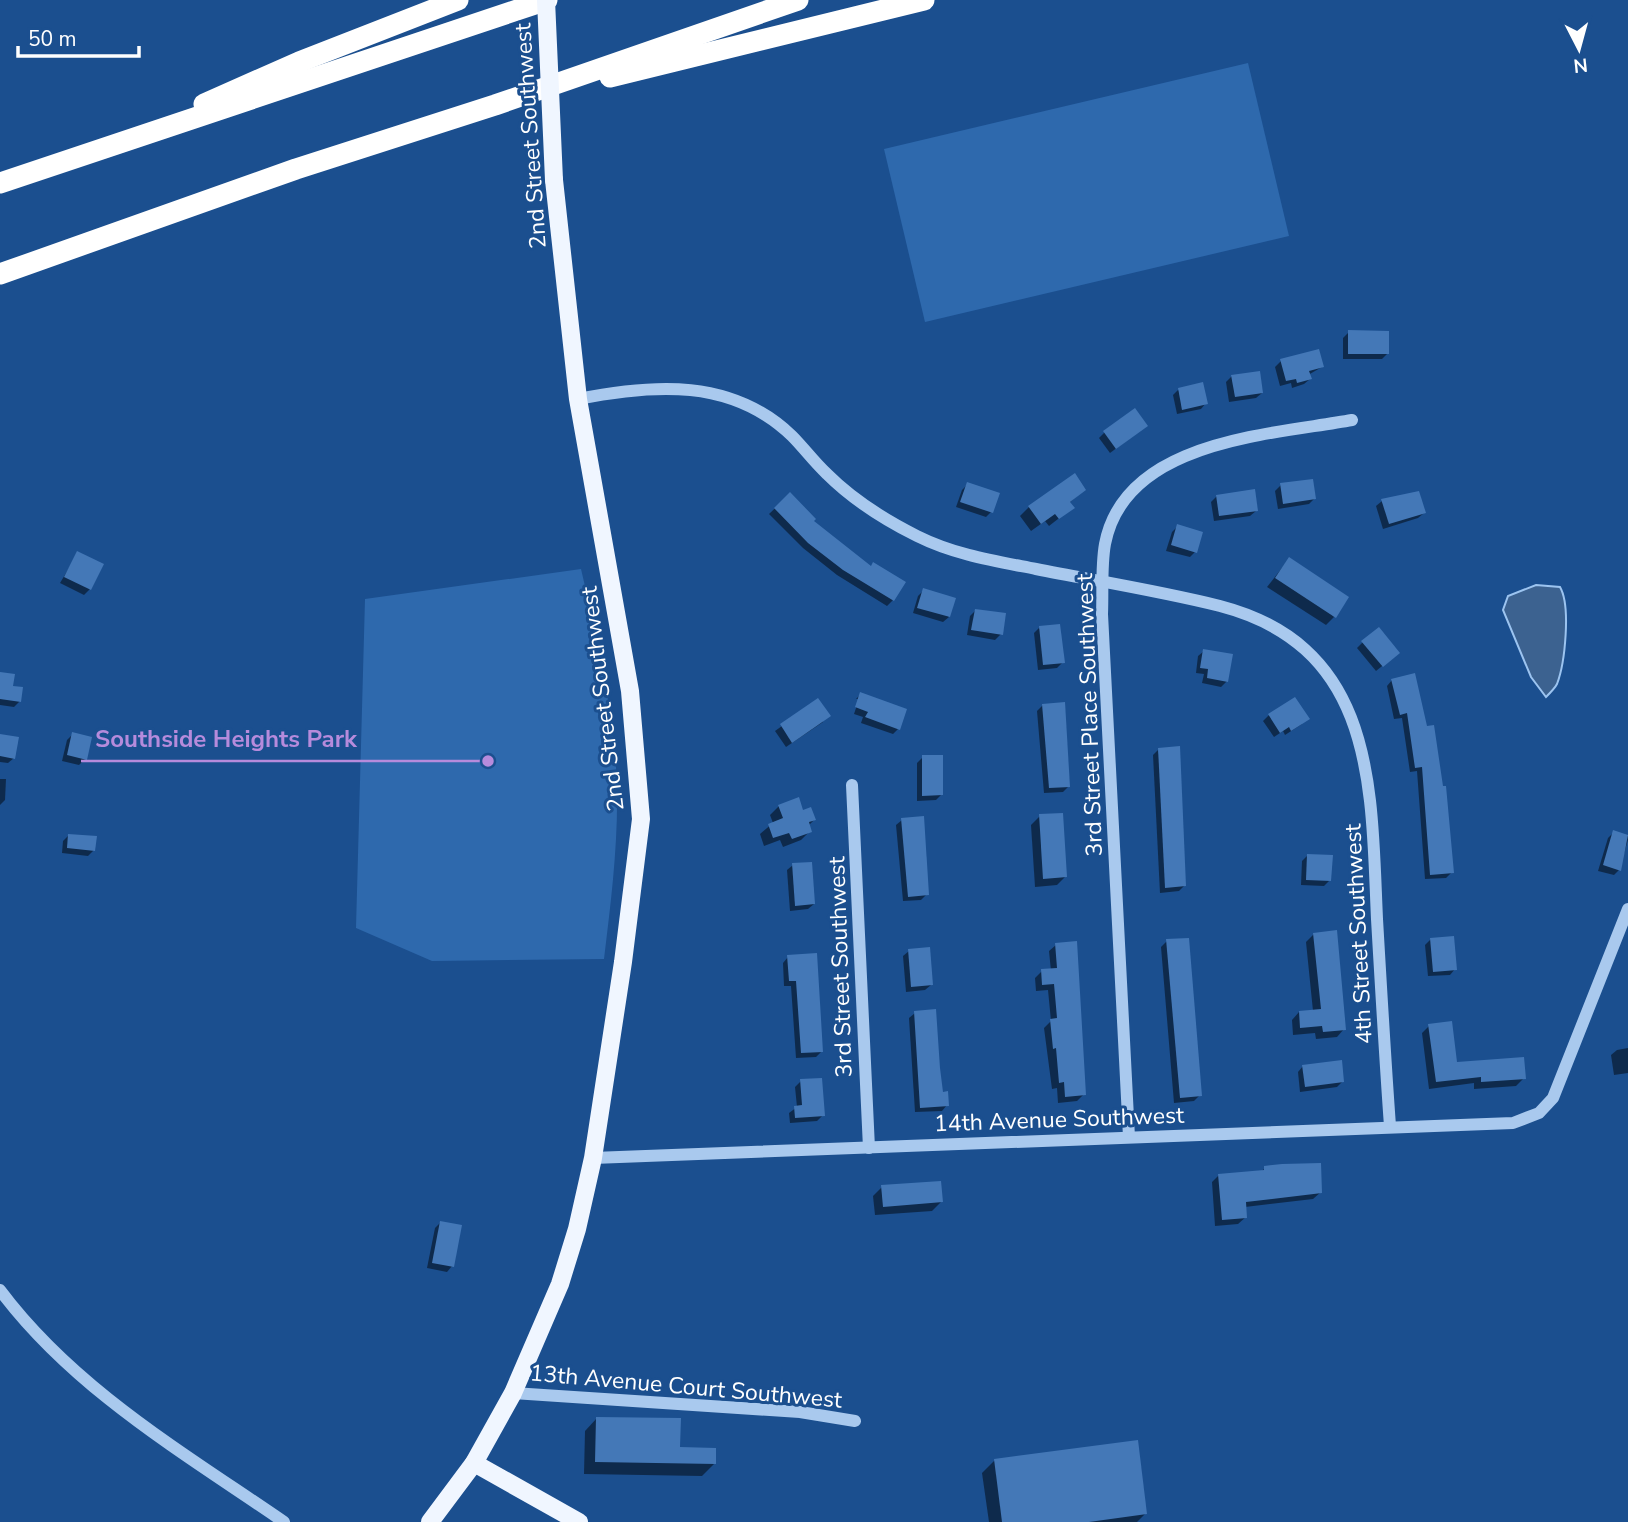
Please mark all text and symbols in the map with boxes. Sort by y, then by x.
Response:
scale bar [18,14,138,58]
north arrow [1544,14,1614,84]
street label: 2nd Street Southwest [507,21,554,250]
text: 50 m [28,25,77,53]
text: N [1572,51,1589,79]
street label: 3rd Street Place Southwest [1069,572,1110,857]
street label: 2nd Street Southwest [573,584,632,813]
callout: Southside Heights Park [81,716,371,761]
text: Southside Heights Park [95,723,358,755]
street label: 4th Street Southwest [1337,822,1380,1045]
street label: 3rd Street Southwest [821,855,860,1078]
street label: 14th Avenue Southwest [934,1100,1185,1139]
street label: 13th Avenue Court Southwest [529,1357,844,1416]

